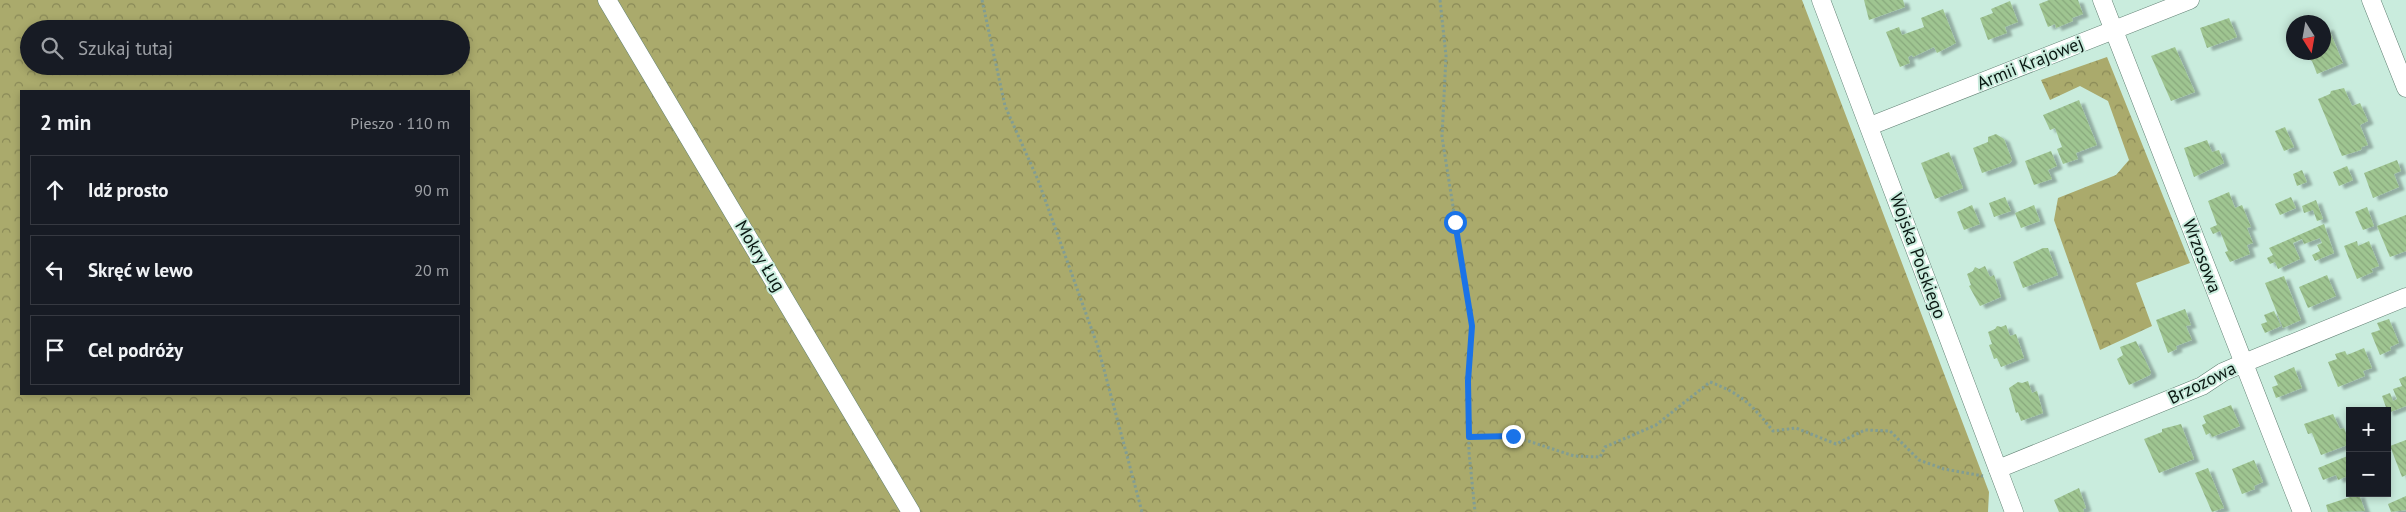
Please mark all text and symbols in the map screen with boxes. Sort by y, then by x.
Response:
north arrow [2286,15,2331,60]
search box [20,20,470,75]
street label: Armii Krajowej [1973,31,2086,94]
icon: search [38,34,66,62]
text: Szukaj tutaj [78,36,173,60]
text: 2 min [40,109,91,136]
text: Pieszo · 110 m [350,113,450,133]
icon: ahead [41,176,69,204]
text: Idź prosto [88,178,168,202]
text: 90 m [414,180,449,200]
street label: Wojska Polskiego [1885,190,1952,322]
route start [1444,211,1467,234]
street label: Mokry Ług [730,216,791,296]
street label: Wrzosowa [2178,216,2227,296]
icon: left [41,256,69,284]
text: Skręć w lewo [88,258,193,282]
text: 20 m [414,260,449,280]
icon: arrive [41,336,69,364]
text: Cel podróży [88,338,183,362]
street label: Brzozowa [2164,356,2240,409]
map controls [2346,407,2391,497]
button: + [2346,407,2391,452]
route end [1502,425,1525,448]
button: − [2346,452,2391,497]

